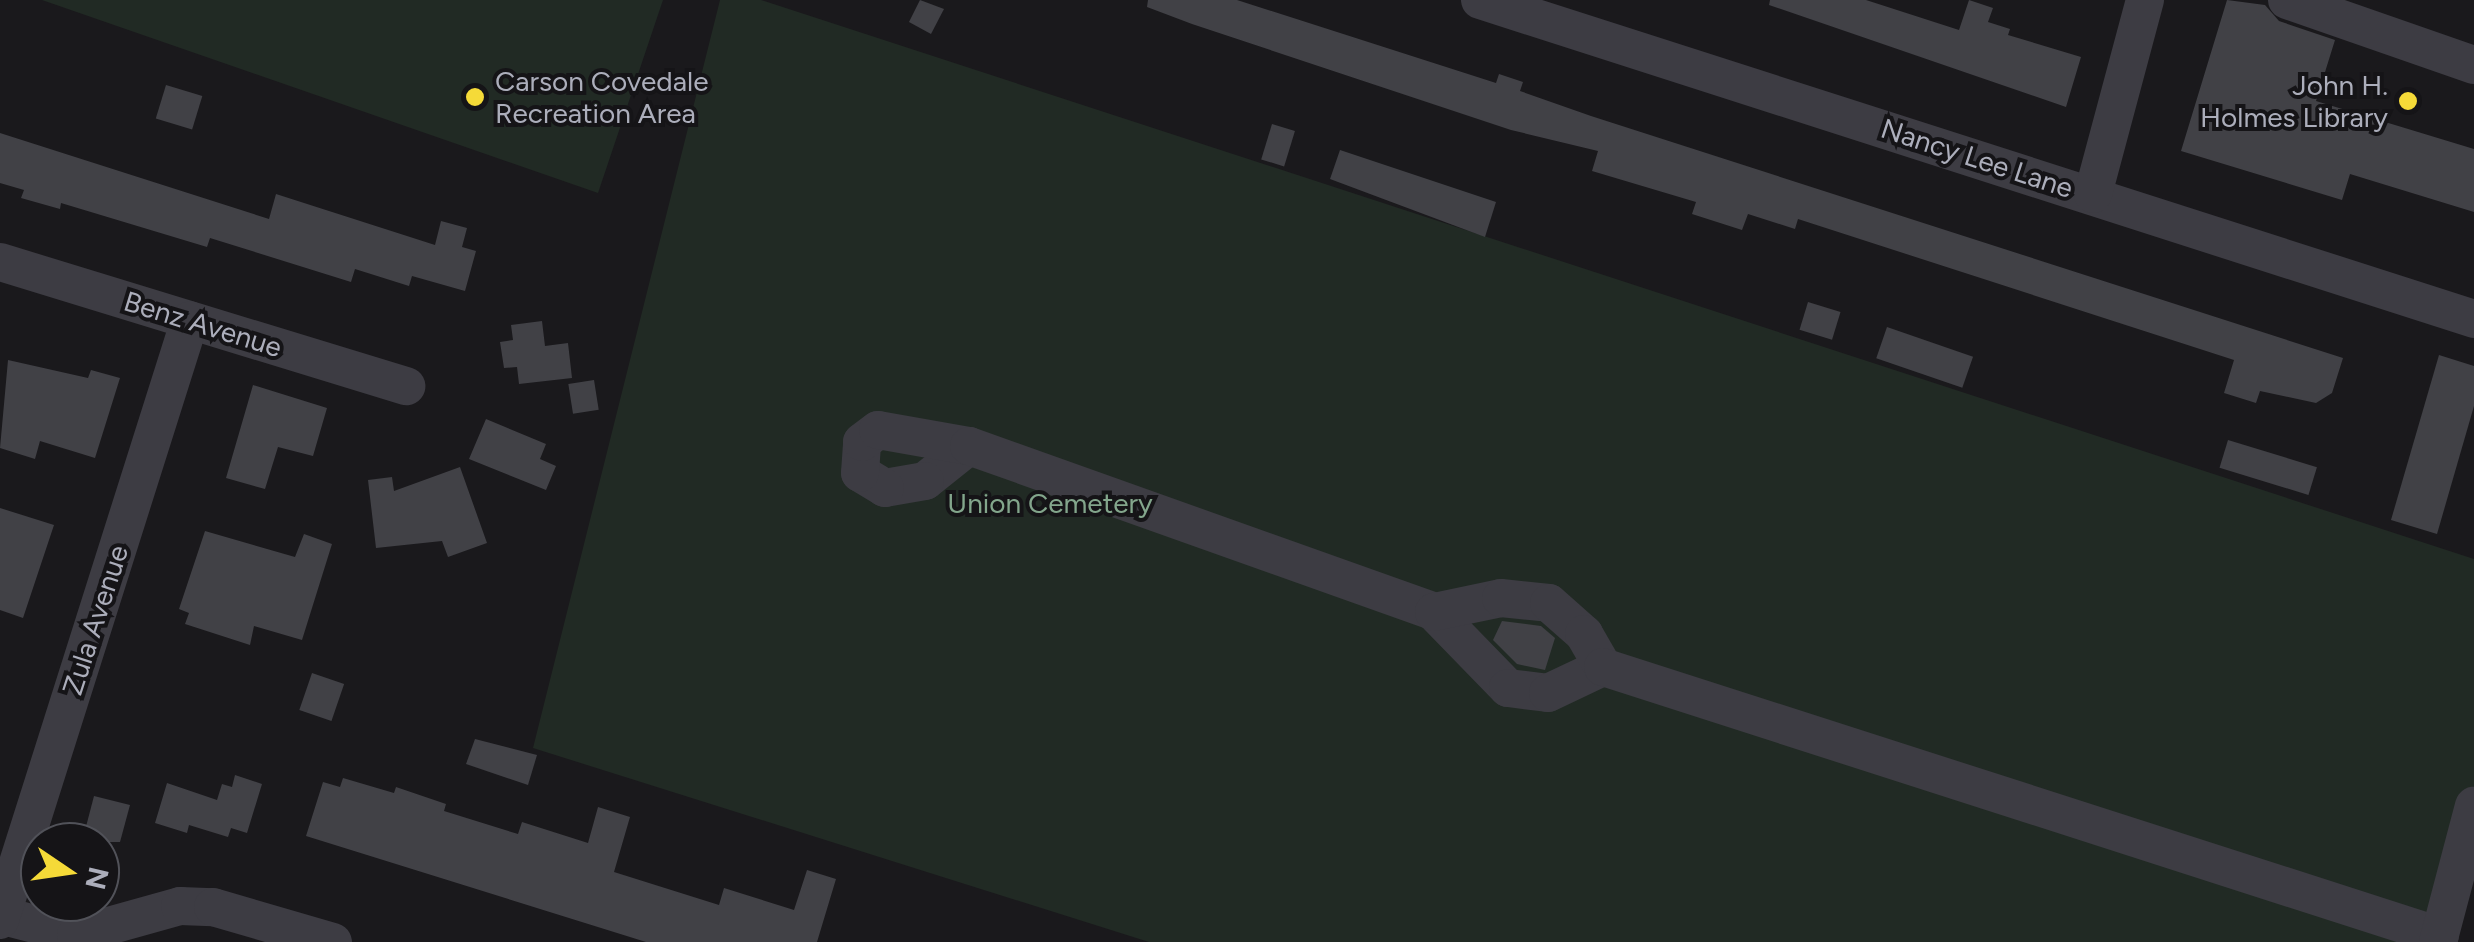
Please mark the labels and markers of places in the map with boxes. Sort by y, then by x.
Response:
place label: Carson Covedale Recreation Area [495,64,708,130]
place label: John H. Holmes Library [2200,68,2388,134]
marker: Carson Covedale Recreation Area [464,86,486,108]
marker: John H. Holmes Library [2397,90,2419,112]

